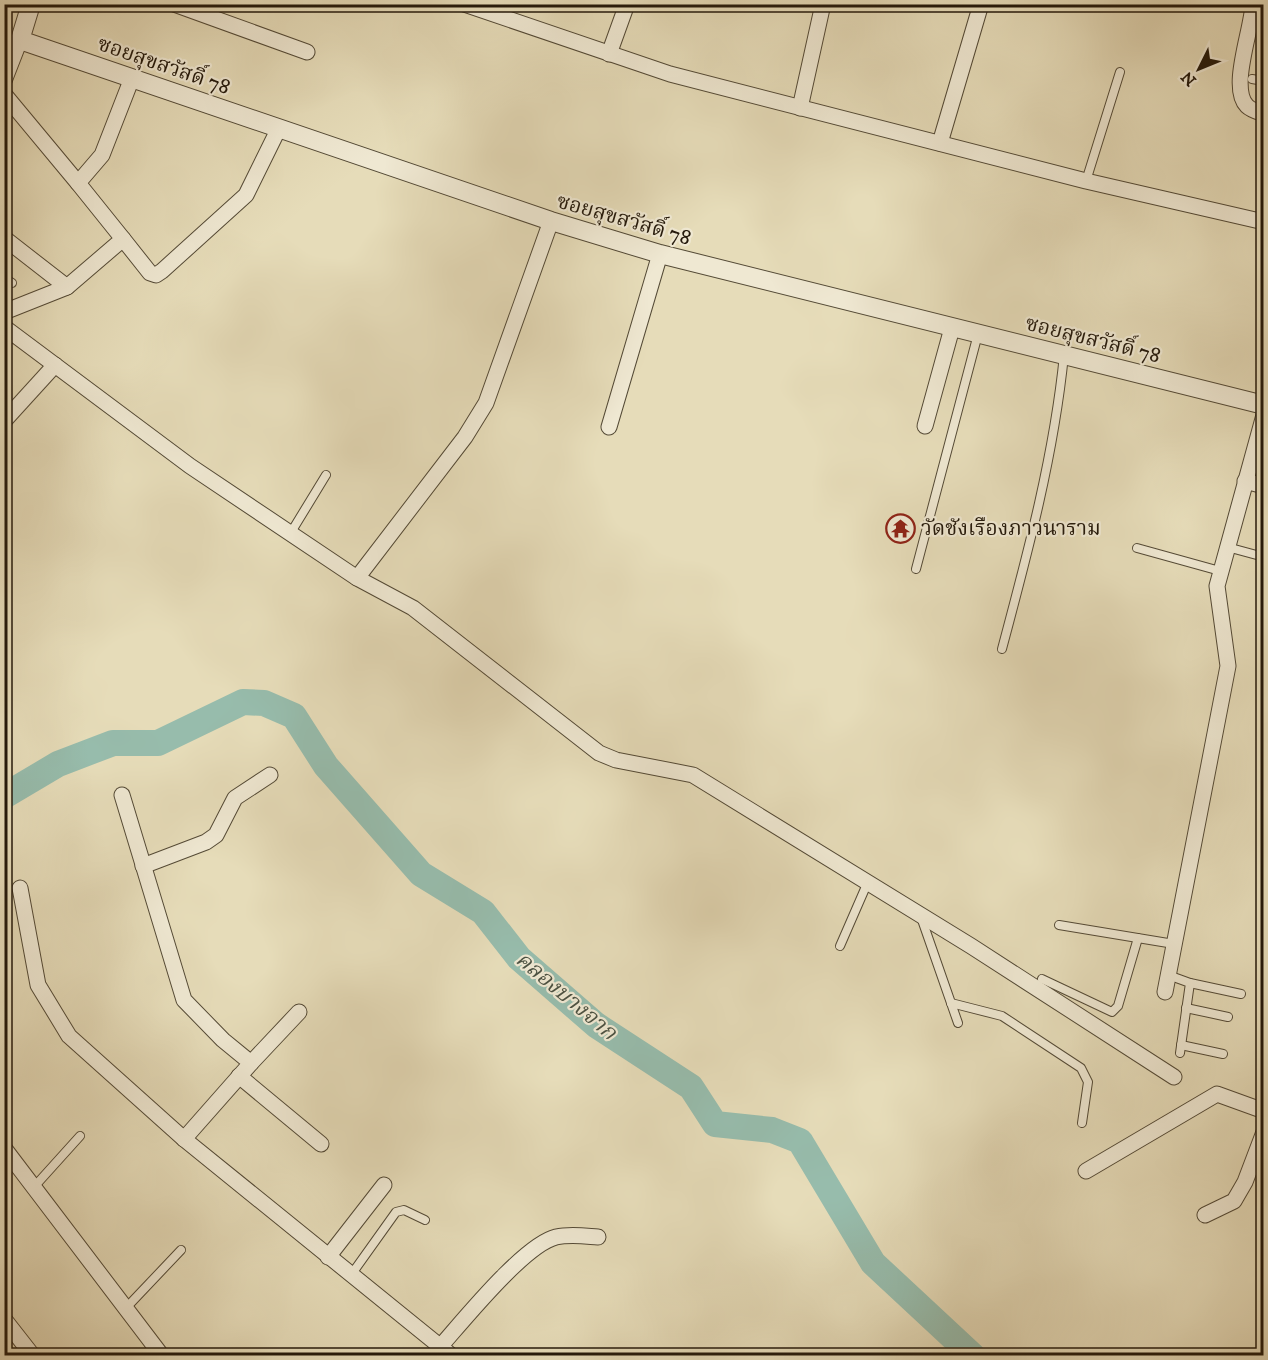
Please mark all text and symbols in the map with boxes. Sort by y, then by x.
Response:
street label: ซอยสุขสวัสดิ์ 78 [94,28,234,101]
north arrow [1169,39,1229,99]
text: N [1177,67,1201,90]
street label: ซอยสุขสวัสดิ์ 78 [554,185,695,252]
street label: ซอยสุขสวัสดิ์ 78 [1022,307,1164,369]
temple icon: วัดชังเรืองภาวนาราม [884,512,916,544]
place label: วัดชังเรืองภาวนาราม [921,516,1101,542]
water label: คลองบางจาก [510,946,622,1046]

